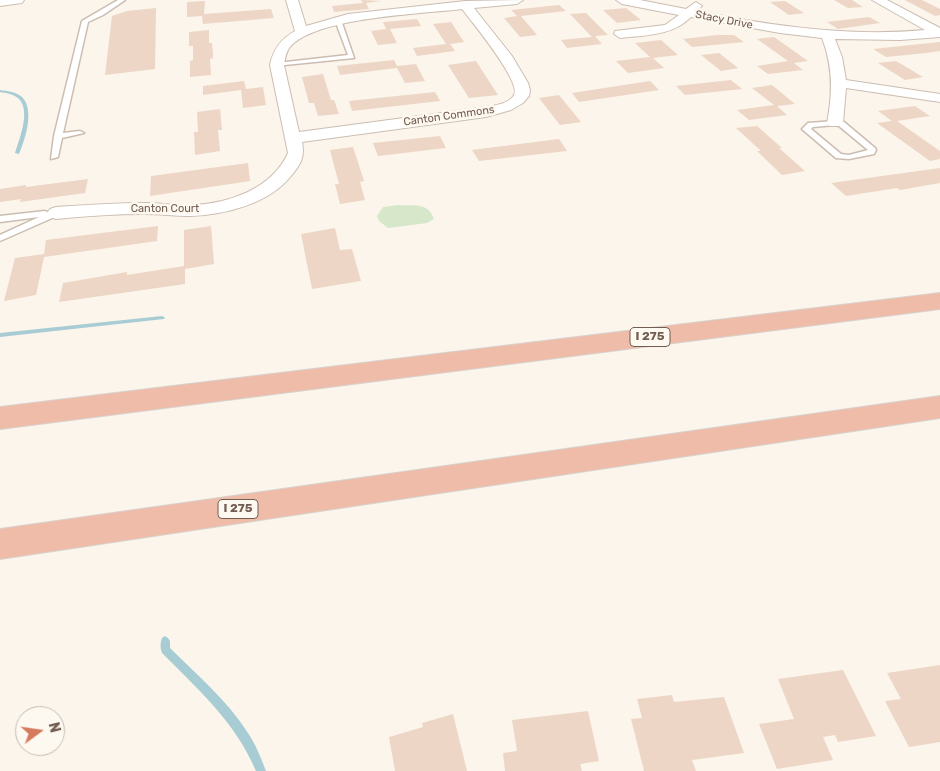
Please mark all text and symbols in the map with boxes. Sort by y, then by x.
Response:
street label: Stacy Drive [694,8,754,32]
street label: Canton Commons [403,103,495,129]
street label: Canton Court [131,202,199,216]
road number: I 275 [630,328,670,347]
road number: I 275 [218,499,258,518]
north arrow [15,706,65,756]
text: N [45,721,64,734]

